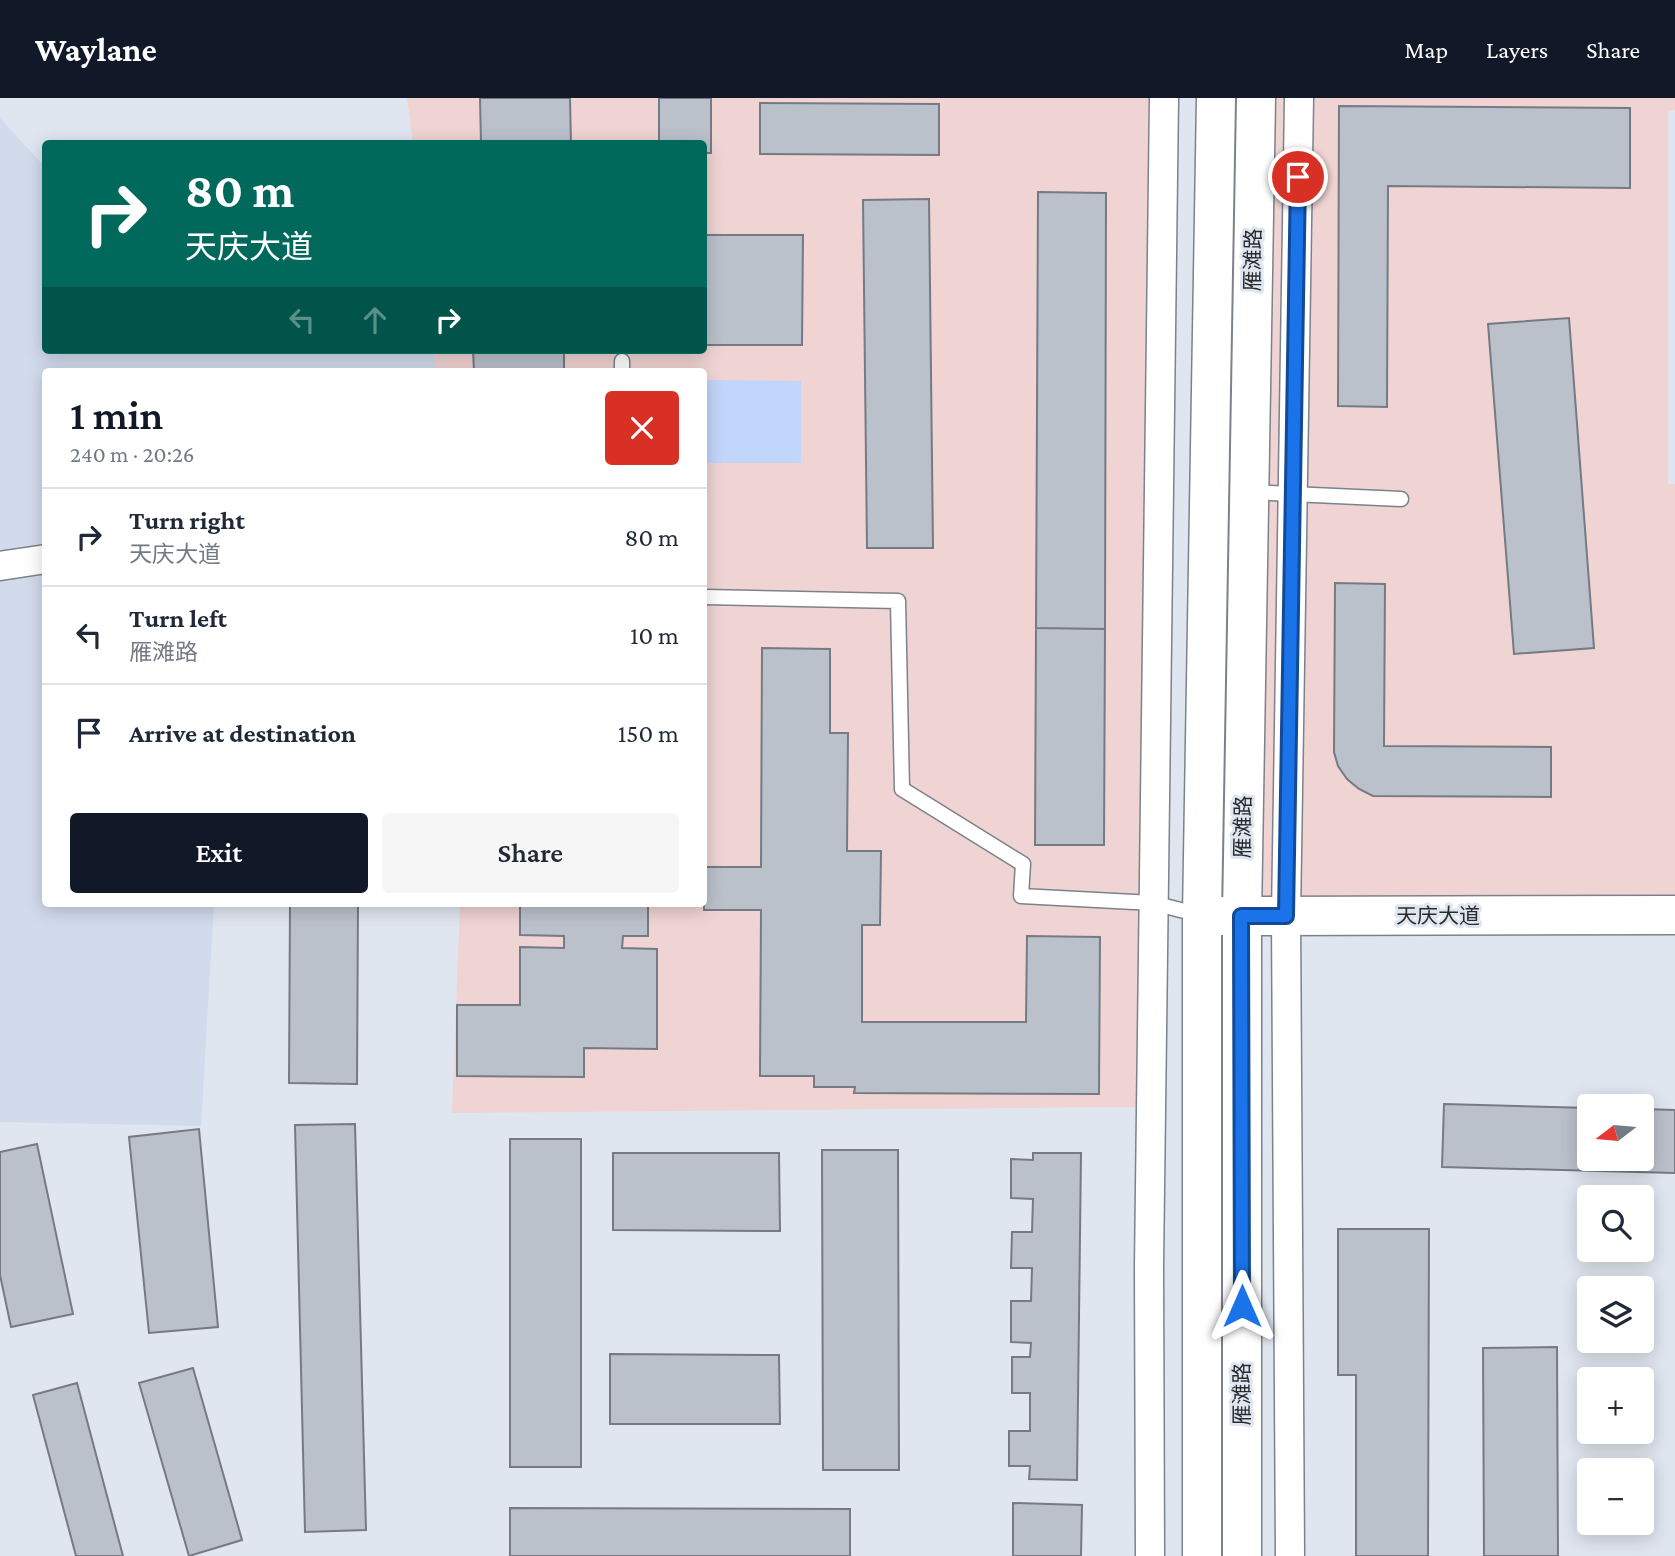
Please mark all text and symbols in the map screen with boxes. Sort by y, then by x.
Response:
text: Waylane [35,31,157,68]
text: Map [1404,36,1448,63]
text: Layers [1486,36,1548,63]
text: Share [1586,36,1640,63]
pin [1268,147,1328,207]
icon: arrive [1279,158,1317,196]
text: 80 m [185,163,294,218]
icon: right [70,168,161,259]
street label: 雁滩路 [1240,228,1266,292]
text: 天庆大道 [185,229,313,265]
icon: left [283,301,321,339]
icon: ahead [356,301,394,339]
icon: right [429,301,467,339]
text: 1 min [70,391,163,438]
button: close [605,391,679,465]
text: 240 m · 20:26 [70,441,195,467]
text: Turn right [129,506,245,535]
icon: right [70,518,108,556]
text: 80 m [625,523,679,552]
text: 天庆大道 [129,541,221,567]
text: Turn left [129,604,227,633]
icon: left [70,616,108,654]
text: 10 m [630,621,679,650]
text: 雁滩路 [129,639,198,665]
icon: arrive [70,714,108,752]
text: Arrive at destination [129,719,356,748]
text: 150 m [618,719,679,748]
street label: 雁滩路 [1230,795,1256,859]
button: Exit [70,813,368,893]
button: Share [382,813,679,893]
street label: 天庆大道 [1396,904,1480,928]
north arrow [1577,1094,1654,1171]
map controls [1577,1094,1654,1535]
button: search [1577,1185,1654,1262]
position arrow [1205,1269,1279,1343]
button: layers [1577,1276,1654,1353]
street label: 雁滩路 [1230,1363,1254,1426]
button: + [1577,1367,1654,1444]
button: − [1577,1458,1654,1535]

